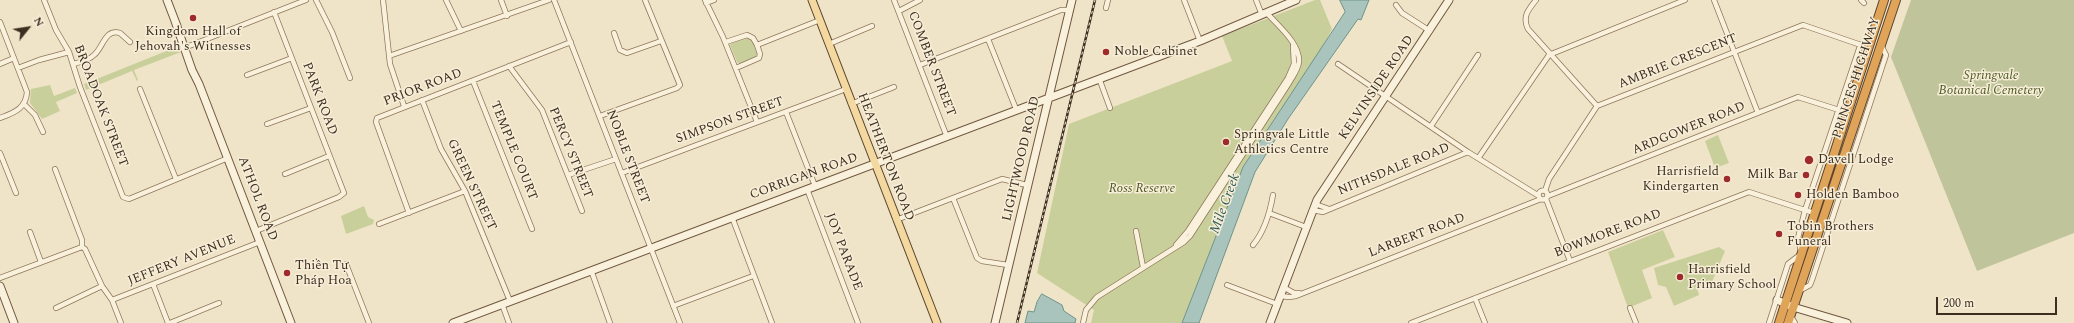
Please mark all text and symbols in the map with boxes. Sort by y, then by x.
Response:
north arrow [8,8,48,48]
street label: COMBER STREET [904,9,958,119]
marker: Kingdom Hall of Jehovah's Witnesses [188,13,198,23]
text: N [29,14,48,30]
street label: PRINCES HIGHWAY [1830,15,1884,141]
place label: Kingdom Hall of Jehovah's Witnesses [135,24,251,55]
street label: AMBRIE CRESCENT [1616,31,1740,93]
street label: KELVINSIDE ROAD [1336,33,1418,143]
street label: BROADOAK STREET [69,43,131,169]
place label: Noble Cabinet [1114,44,1198,60]
marker: Noble Cabinet [1101,47,1111,57]
street label: PARK ROAD [298,60,340,138]
street label: PRIOR ROAD [382,66,464,110]
park label: Springvale Botanical Cemetery [1939,68,2043,99]
street label: HEATHERTON ROAD [853,91,917,223]
street label: SIMPSON STREET [674,94,786,148]
street label: LIGHTWOOD ROAD [1000,95,1044,223]
street label: TEMPLE COURT [486,99,540,203]
street label: ARDGOWER ROAD [1630,99,1748,159]
street label: PERCY STREET [545,105,595,201]
street label: NOBLE STREET [602,108,652,206]
place label: Springvale Little Athletics Centre [1234,127,1330,158]
street label: GREEN STREET [443,137,499,233]
marker: Springvale Little Athletics Centre [1221,137,1231,147]
street label: NITHSDALE ROAD [1336,140,1452,200]
street label: CORRIGAN ROAD [748,150,860,204]
place label: Davell Lodge [1818,152,1894,168]
marker: Davell Lodge [1803,154,1815,166]
street label: ATHOL ROAD [234,155,280,243]
place label: Harrisfield Kindergarten [1642,164,1719,195]
place label: Milk Bar [1747,167,1798,183]
marker: Milk Bar [1801,170,1811,180]
water label: Mile Creek [1207,172,1245,236]
marker: Harrisfield Kindergarten [1722,174,1732,184]
park label: Ross Reserve [1109,181,1175,197]
place label: Holden Bamboo [1806,187,1899,203]
marker: Holden Bamboo [1793,190,1803,200]
street label: BOWMORE ROAD [1552,206,1664,262]
street label: LARBERT ROAD [1366,210,1468,262]
street label: JOY PARADE [821,211,865,293]
place label: Tobin Brothers Funeral [1787,219,1874,250]
marker: Tobin Brothers Funeral [1774,229,1784,239]
street label: JEFFERY AVENUE [126,232,238,290]
place label: Thiền Tự Pháp Hoa [295,258,352,289]
place label: Harrisfield Primary School [1688,262,1776,293]
marker: Thiền Tự Pháp Hoa [282,268,292,278]
marker: Harrisfield Primary School [1675,272,1685,282]
scale bar [1938,289,2059,315]
text: 200 m [1943,294,1974,313]

